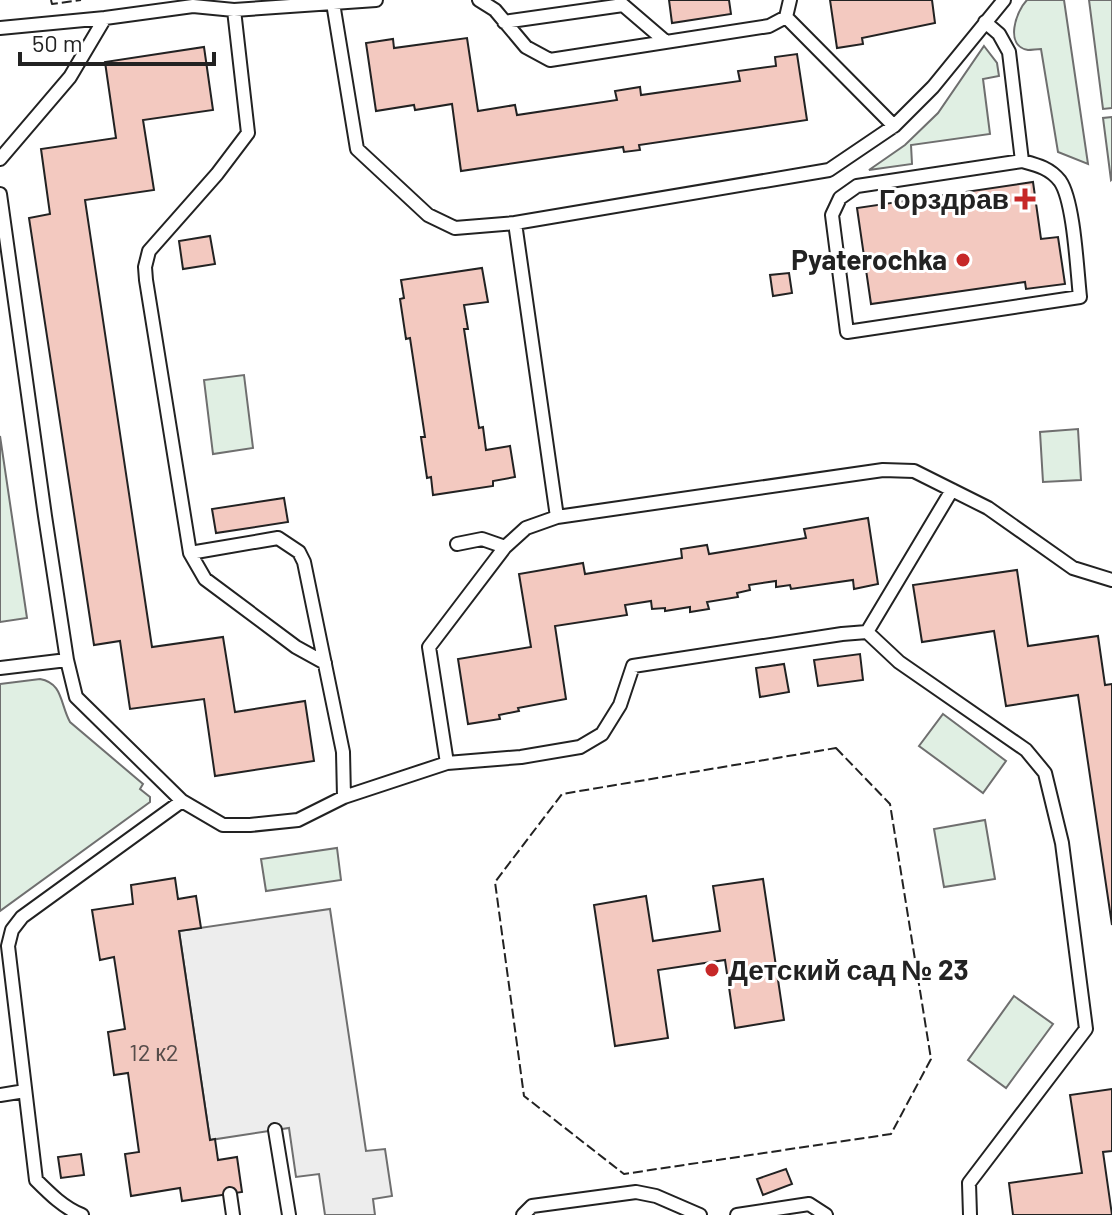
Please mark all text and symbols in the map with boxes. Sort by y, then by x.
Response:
scale bar [20,16,214,66]
text: 50 m [32,28,83,57]
place label: Горздрав [879,181,1009,215]
marker: Горздрав [1016,190,1034,208]
place label: Pyaterochka [791,242,947,276]
marker: Pyaterochka [954,251,972,269]
place label: Детский сад № 23 [728,952,969,986]
marker: Детский сад № 23 [703,961,721,979]
house number: 12 к2 [129,1037,179,1066]

